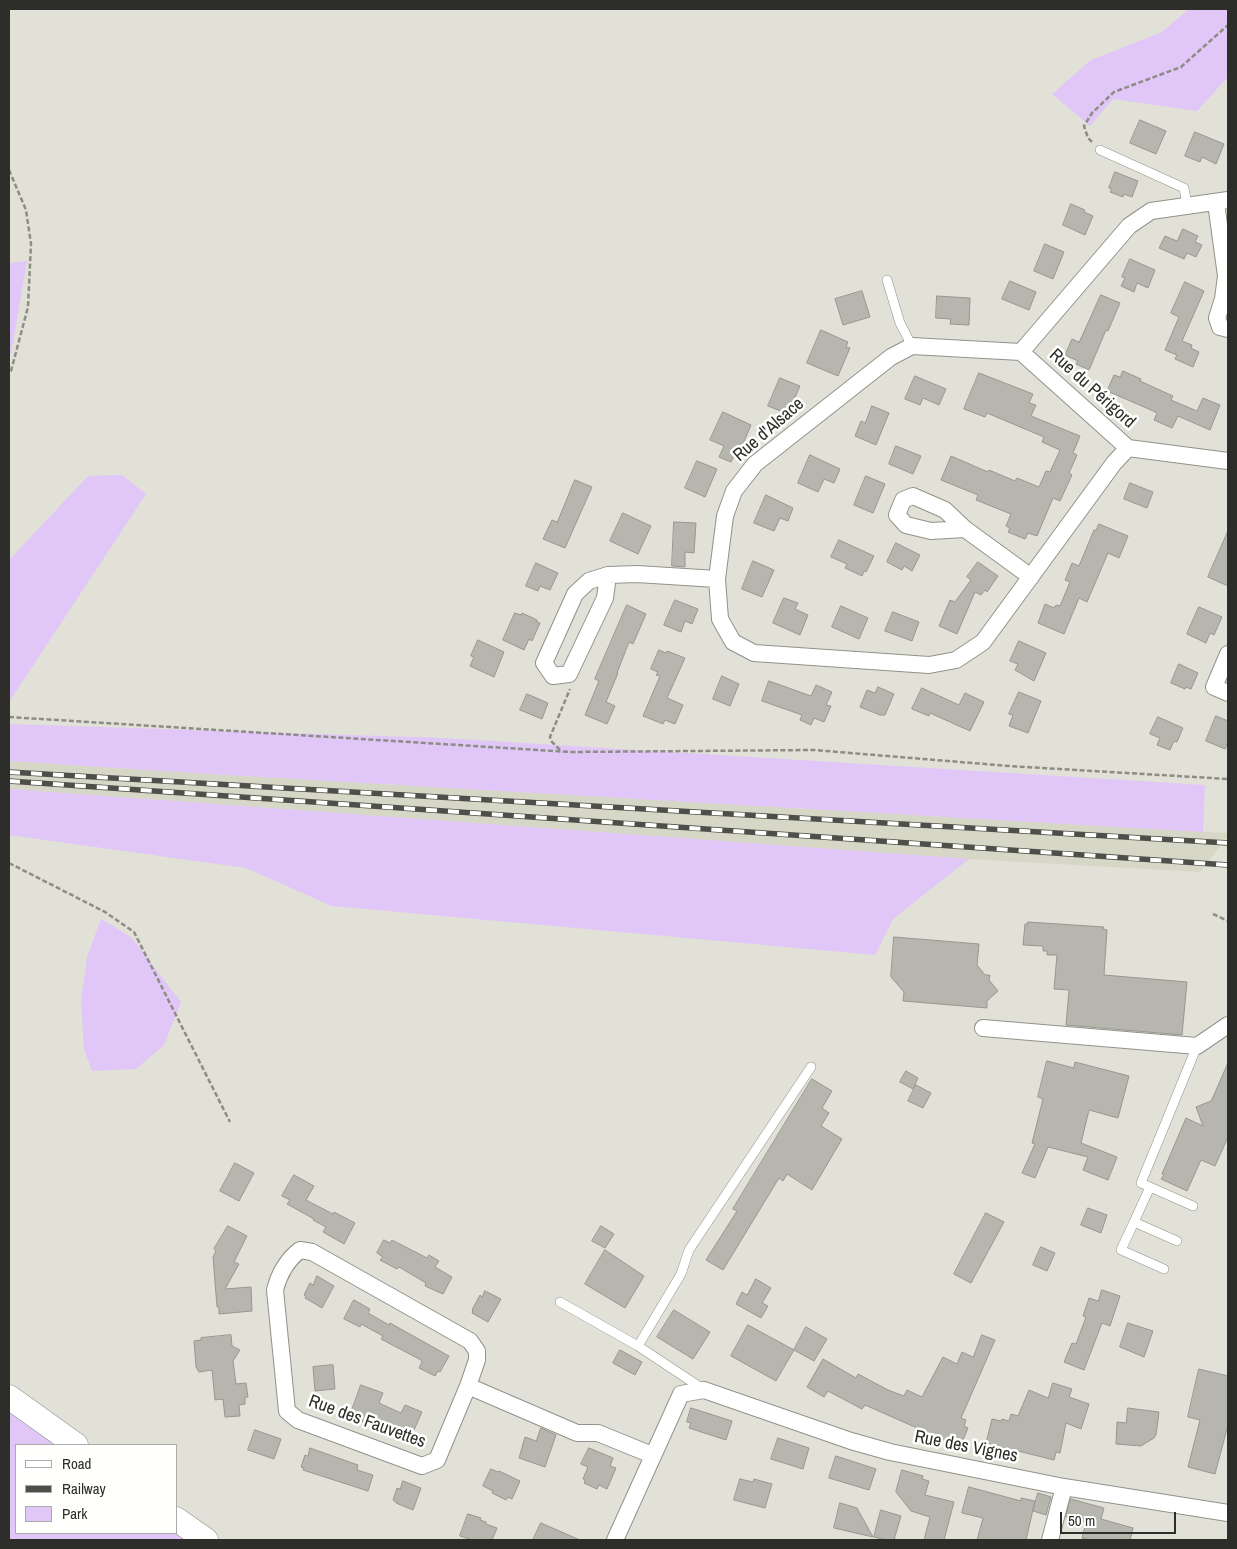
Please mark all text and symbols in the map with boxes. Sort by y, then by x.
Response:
street label: Rue du Périgord [1045,345,1139,433]
street label: Rue d'Alsace [729,393,809,467]
street label: Rue des Fauvettes [305,1391,429,1453]
street label: Rue des Vignes [913,1426,1019,1468]
legend [15,1444,178,1534]
text: Road [62,1453,91,1474]
text: Railway [62,1478,106,1499]
scale bar [1062,1502,1178,1534]
text: Park [62,1503,87,1524]
text: 50 m [1068,1510,1095,1531]

